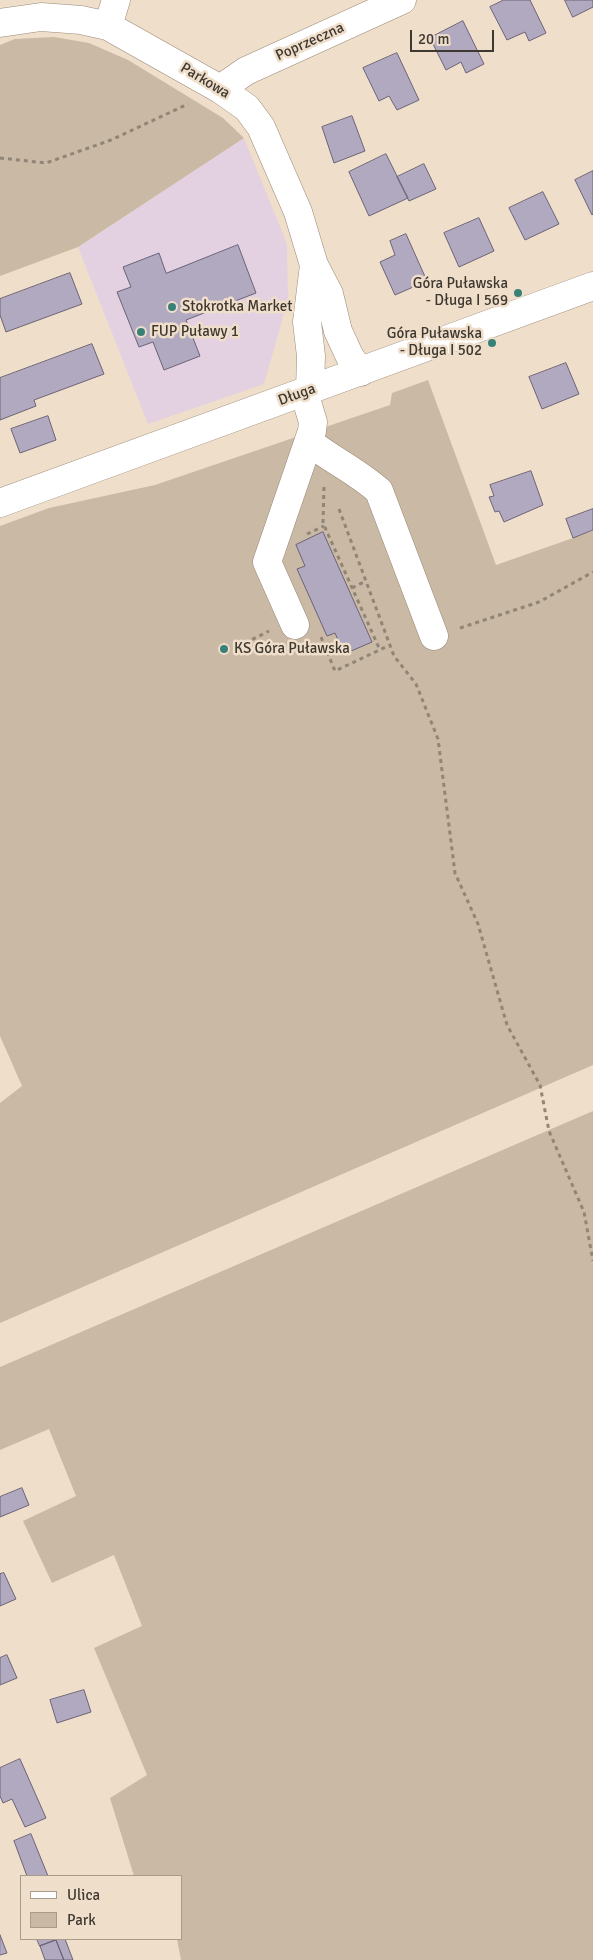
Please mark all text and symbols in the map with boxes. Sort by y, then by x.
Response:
street label: Poprzeczna [273,19,347,65]
scale bar [413,20,497,52]
text: 20 m [418,30,449,48]
street label: Parkowa [177,59,233,103]
place label: Góra Puławska - Długa I 569 [413,275,508,310]
marker: Góra Puławska - Długa I 569 [512,287,524,299]
place label: Stokrotka Market [182,298,293,316]
marker: Stokrotka Market [166,301,178,313]
place label: FUP Puławy 1 [151,323,239,341]
place label: Góra Puławska - Długa I 502 [387,325,482,360]
marker: FUP Puławy 1 [135,326,147,338]
marker: Góra Puławska - Długa I 502 [486,337,498,349]
street label: Długa [276,380,318,410]
place label: KS Góra Puławska [234,640,350,658]
marker: KS Góra Puławska [218,643,230,655]
legend [20,1875,182,1940]
text: Ulica [67,1886,100,1904]
text: Park [67,1911,96,1929]

